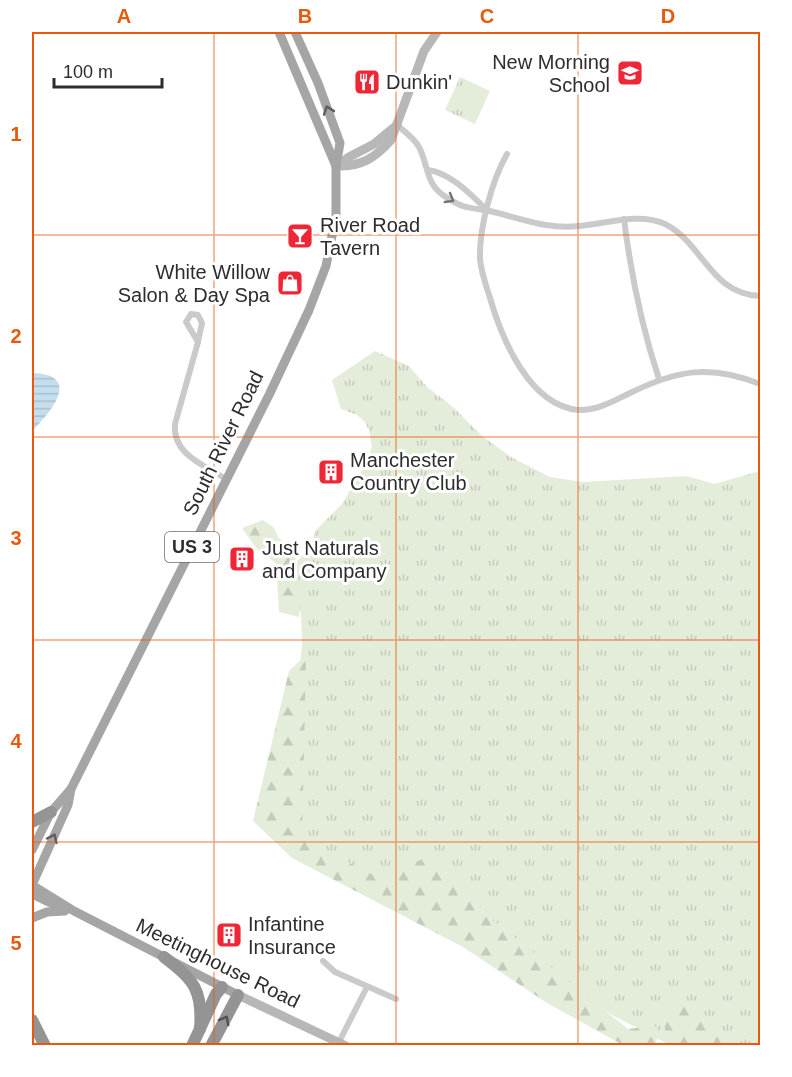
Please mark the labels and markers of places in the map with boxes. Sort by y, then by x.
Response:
place label: New Morning School [492,51,610,96]
school or university icon: New Morning School [615,58,645,88]
restaurant icon: Dunkin' [352,67,382,97]
place label: Dunkin' [386,71,452,93]
place label: River Road Tavern [320,214,420,259]
bar icon: River Road Tavern [285,221,315,251]
place label: White Willow Salon & Day Spa [118,261,271,306]
shop icon: White Willow Salon & Day Spa [275,268,305,298]
place label: Manchester Country Club [350,449,467,494]
building icon: Manchester Country Club [316,457,346,487]
place label: Just Naturals and Company [262,537,387,582]
building icon: Just Naturals and Company [227,544,257,574]
place label: Infantine Insurance [248,913,336,958]
building icon: Infantine Insurance [214,920,244,950]

